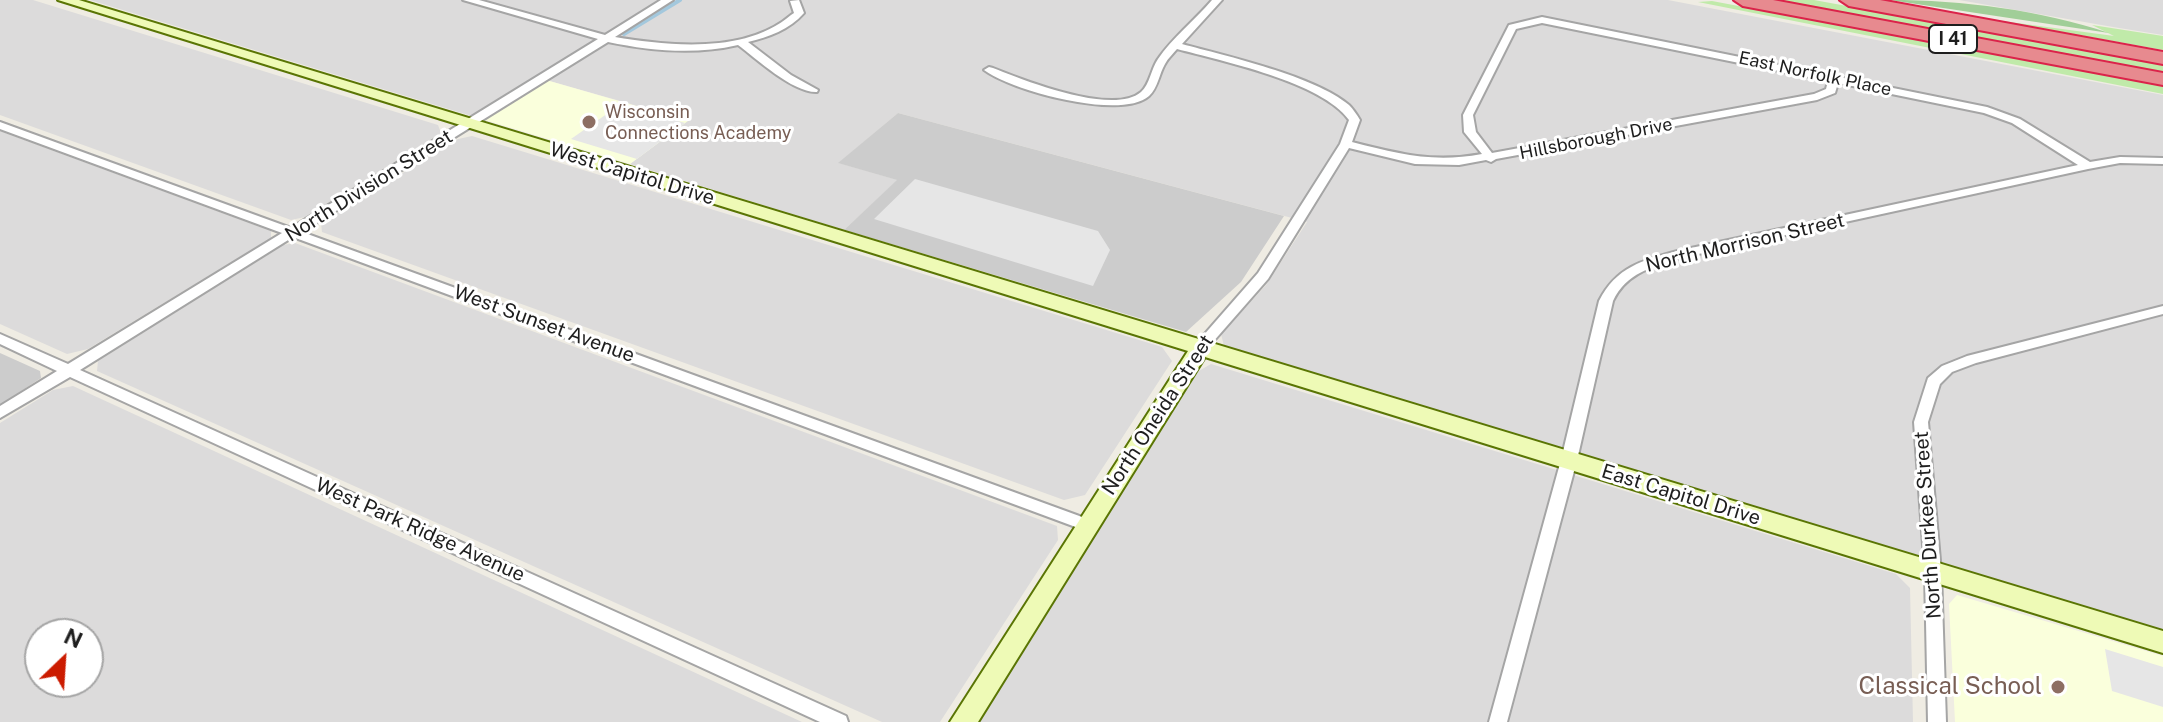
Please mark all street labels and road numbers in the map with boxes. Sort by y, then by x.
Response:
road number: I 41 [1929,25,1977,53]
street label: East Norfolk Place [1737,47,1893,101]
street label: Hillsborough Drive [1518,114,1674,164]
street label: North Division Street [281,125,457,247]
street label: West Capitol Drive [547,138,717,210]
street label: North Morrison Street [1643,208,1847,278]
street label: West Sunset Avenue [450,280,638,368]
street label: North Oneida Street [1097,330,1219,500]
street label: North Durkee Street [1909,430,1947,620]
street label: East Capitol Drive [1599,459,1763,531]
street label: West Park Ridge Avenue [312,473,528,587]

